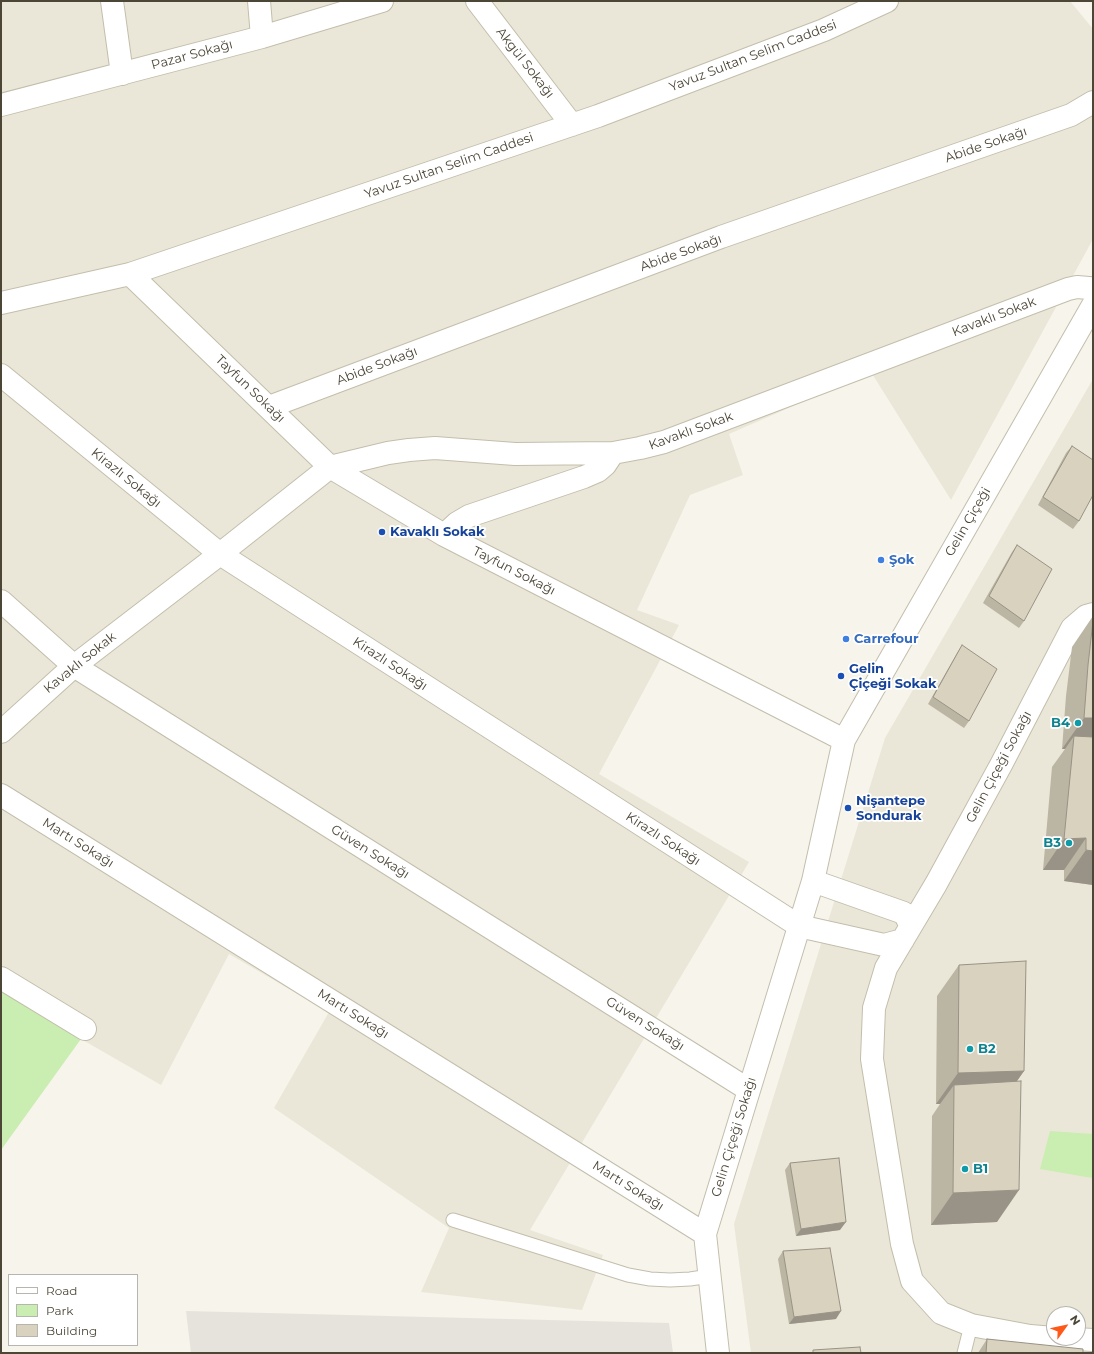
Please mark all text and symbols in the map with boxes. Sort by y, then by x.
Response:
street label: Yavuz Sultan Selim Caddesi [667,17,839,95]
street label: Akgül Sokağı [493,25,557,101]
street label: Pazar Sokağı [150,37,234,73]
street label: Abide Sokağı [943,124,1029,166]
street label: Yavuz Sultan Selim Caddesi [362,130,536,202]
street label: Abide Sokağı [638,231,724,275]
street label: Kavaklı Sokak [950,294,1038,340]
street label: Abide Sokağı [334,343,420,389]
street label: Tayfun Sokağı [212,352,288,426]
street label: Kavaklı Sokak [647,409,735,453]
street label: Kirazlı Sokağı [88,445,164,511]
street label: Gelin Çiçeği [942,485,994,559]
place label: Kavaklı Sokak [390,524,485,540]
marker: Kavaklı Sokak [377,527,387,537]
street label: Tayfun Sokağı [470,543,558,599]
place label: Şok [889,552,914,568]
marker: Şok [876,555,886,565]
street label: Kavaklı Sokak [41,629,119,697]
place label: Carrefour [854,631,919,647]
street label: Kirazlı Sokağı [350,634,430,694]
marker: Carrefour [841,634,851,644]
place label: Gelin Çiçeği Sokak [849,661,937,692]
marker: Gelin Çiçeği Sokak [836,671,846,681]
street label: Gelin Çiçeği Sokağı [963,708,1035,826]
place label: B4 [1051,715,1070,731]
marker: B4 [1073,718,1083,728]
place label: Nişantepe Sondurak [856,793,925,824]
marker: Nişantepe Sondurak [843,803,853,813]
street label: Kirazlı Sokağı [623,809,703,869]
street label: Martı Sokağı [39,815,117,871]
street label: Güven Sokağı [328,822,412,882]
place label: B3 [1043,835,1061,851]
marker: B3 [1064,838,1074,848]
street label: Martı Sokağı [314,986,392,1042]
street label: Güven Sokağı [603,994,687,1054]
place label: B2 [978,1041,996,1057]
marker: B2 [965,1044,975,1054]
street label: Gelin Çiçeği Sokağı [708,1075,760,1199]
street label: Martı Sokağı [589,1158,667,1214]
place label: B1 [973,1161,988,1177]
marker: B1 [960,1164,970,1174]
legend [8,1274,138,1346]
text: Road [46,1283,77,1298]
text: Park [46,1303,73,1318]
north arrow [1046,1306,1086,1346]
text: N [1067,1312,1084,1328]
text: Building [46,1323,97,1338]

